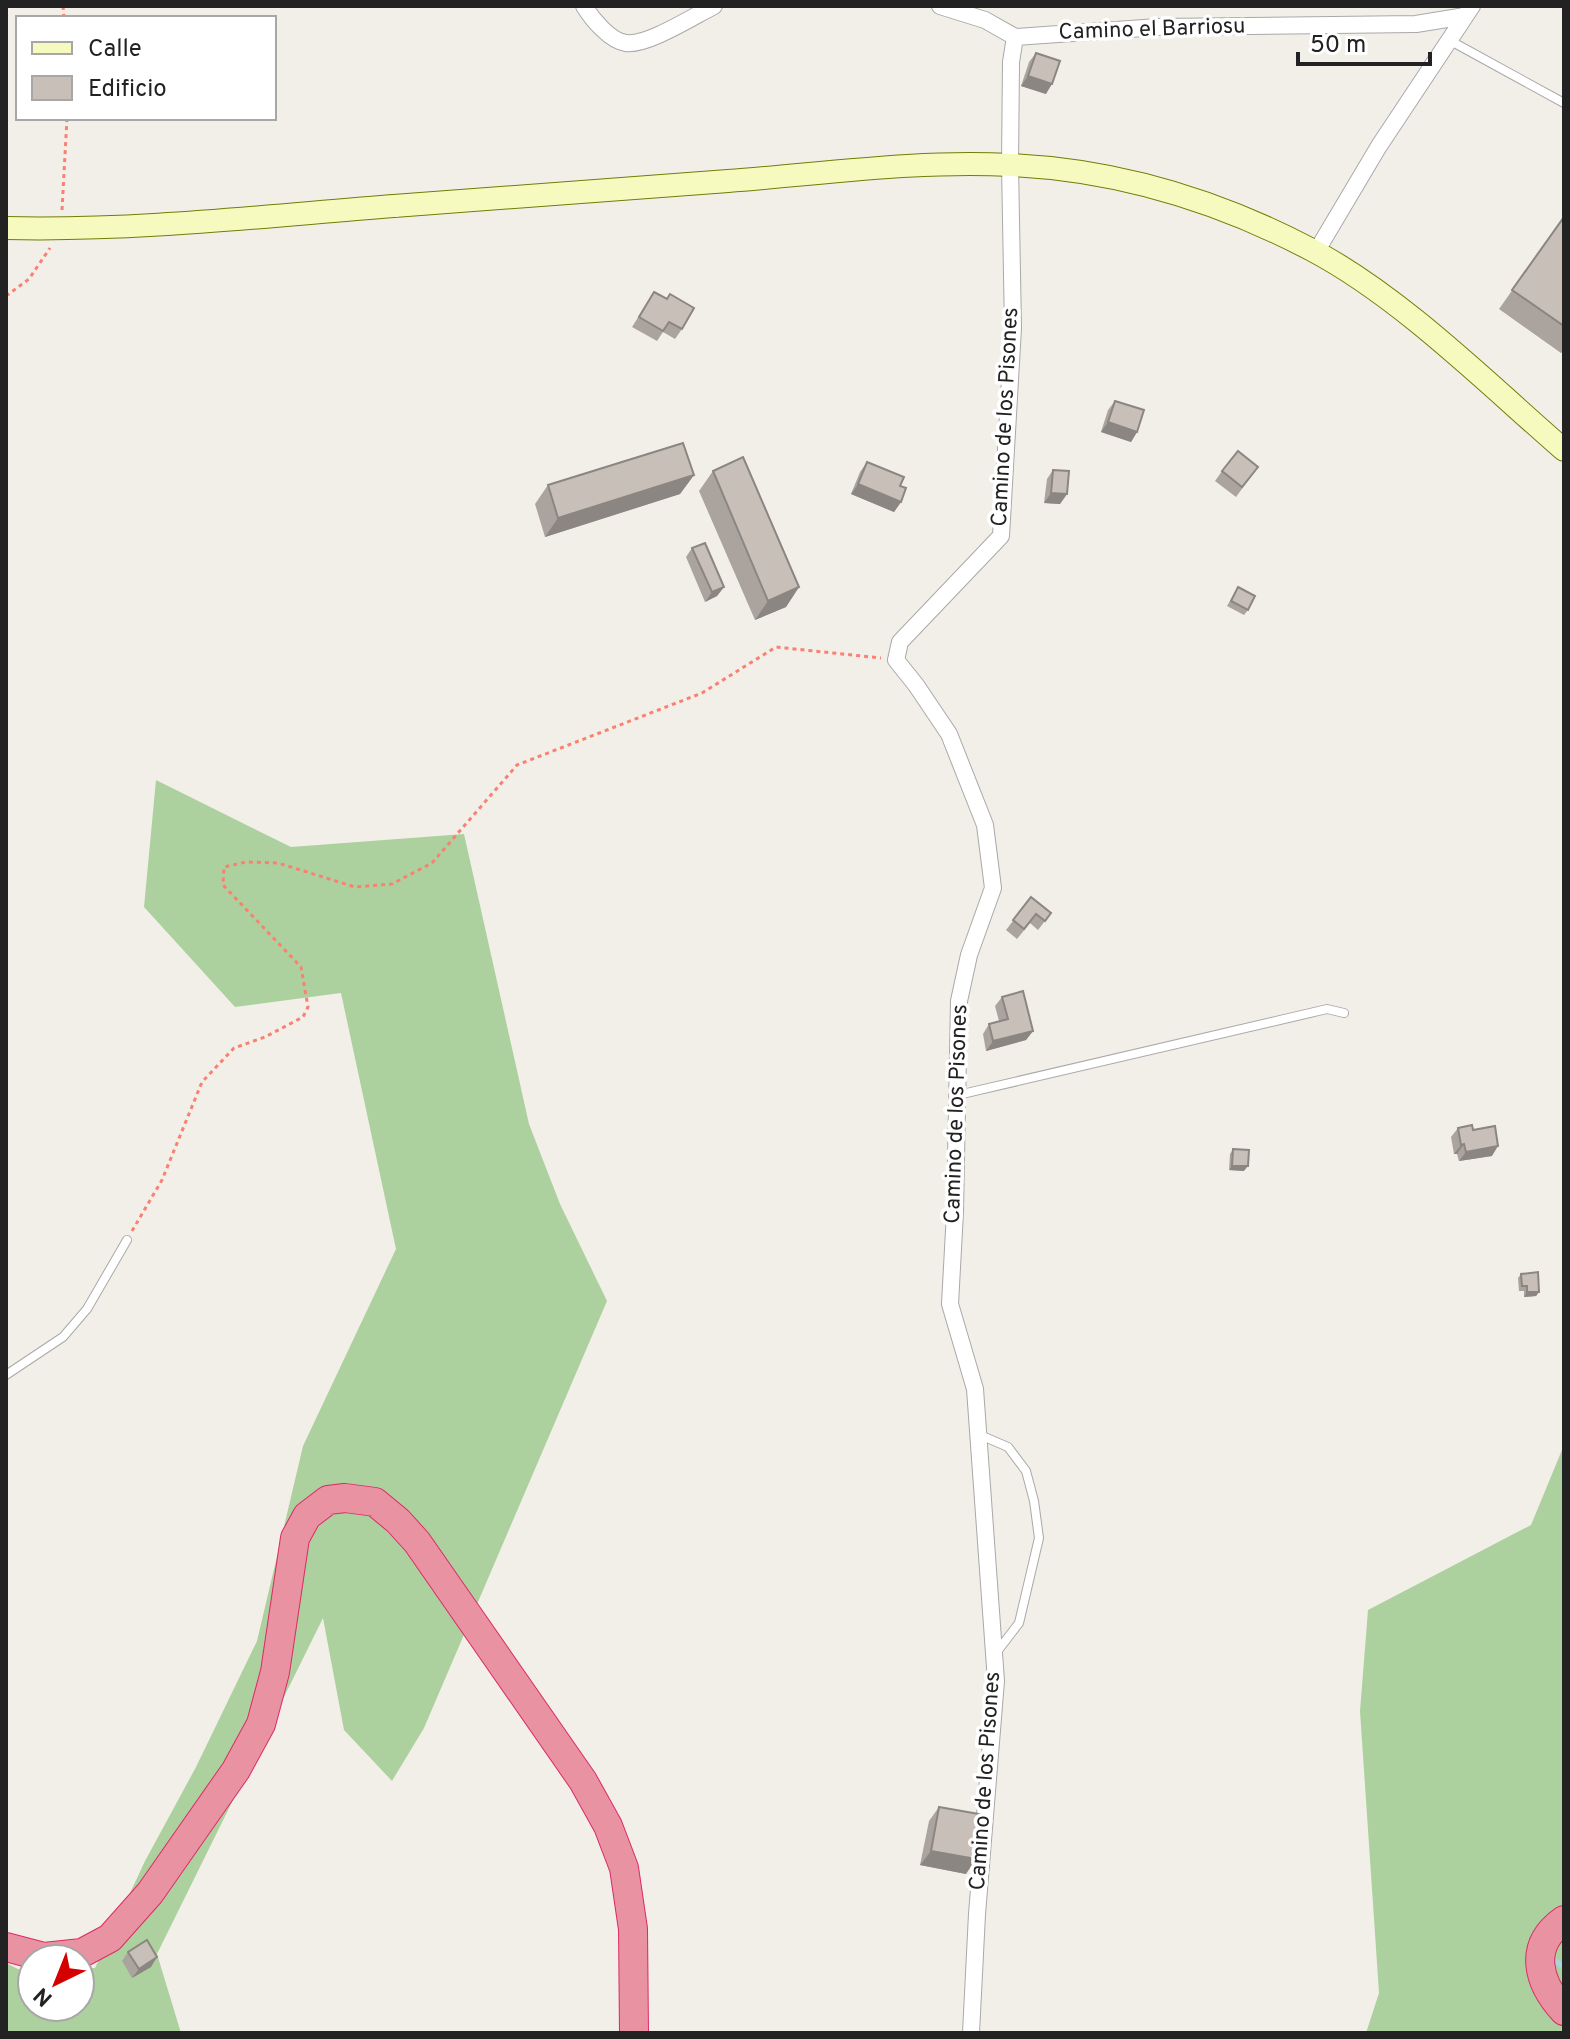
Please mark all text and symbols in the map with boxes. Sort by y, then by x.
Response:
street label: Camino el Barriosu [1058,13,1246,47]
legend [16,16,276,120]
scale bar [1298,16,1430,66]
text: 50 m [1310,31,1366,61]
text: Calle [88,35,142,65]
text: Edificio [88,75,167,105]
street label: Camino de los Pisones [987,307,1025,527]
street label: Camino de los Pisones [940,1004,974,1224]
street label: Camino de los Pisones [965,1671,1007,1891]
north arrow [16,1943,96,2023]
text: N [29,1981,59,2011]

